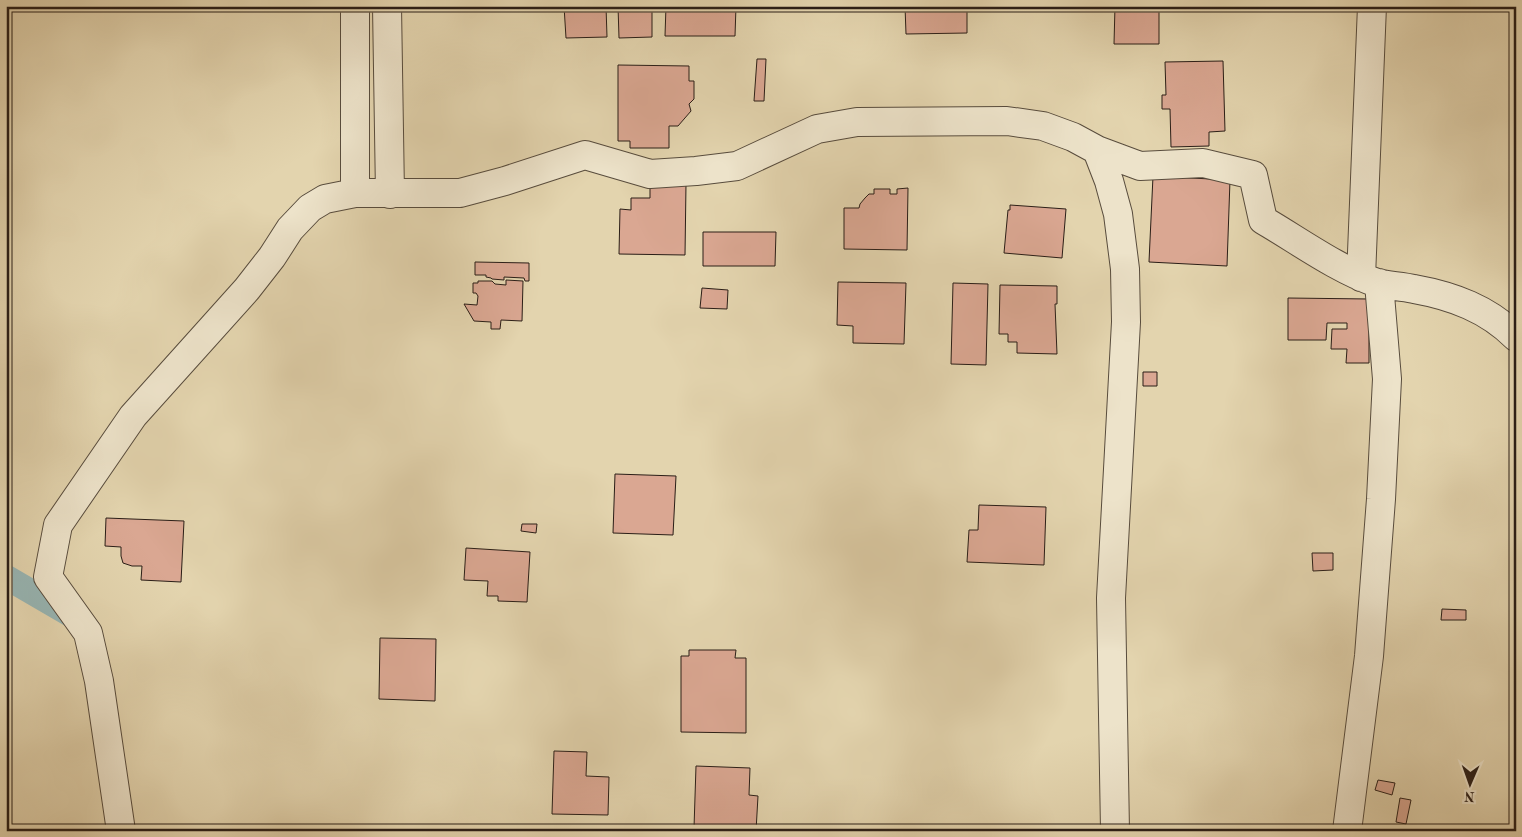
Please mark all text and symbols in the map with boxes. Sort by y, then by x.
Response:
north arrow [1444,760,1494,810]
text: N [1464,789,1475,803]

